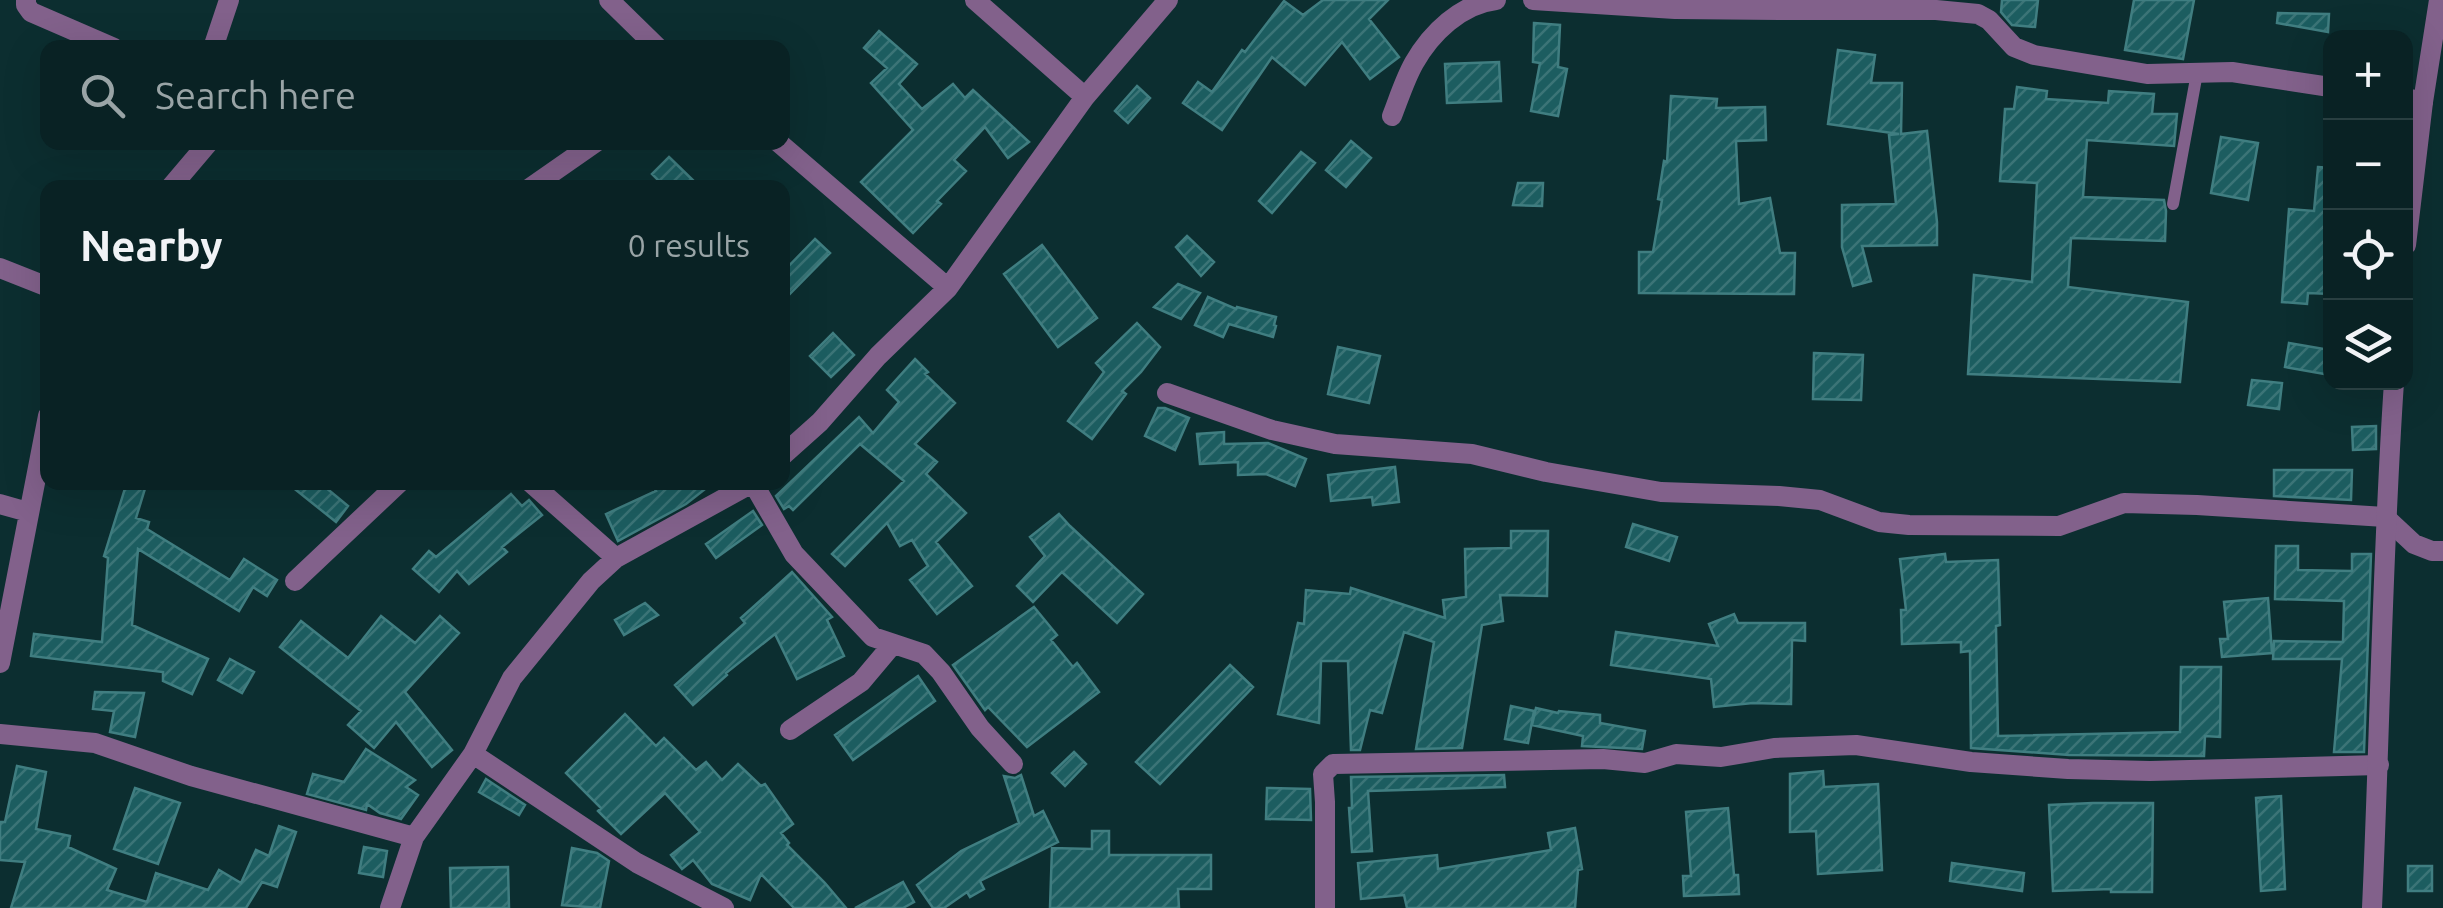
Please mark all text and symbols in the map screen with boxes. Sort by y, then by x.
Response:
map controls [2323,30,2413,390]
button: + [2323,30,2413,120]
search box [40,40,790,150]
icon: search [75,68,130,123]
text: Search here [155,74,356,116]
button: − [2323,120,2413,210]
button: locate [2323,210,2413,300]
text: Nearby [80,222,223,269]
text: 0 results [628,227,750,263]
button: layers [2323,300,2413,390]

